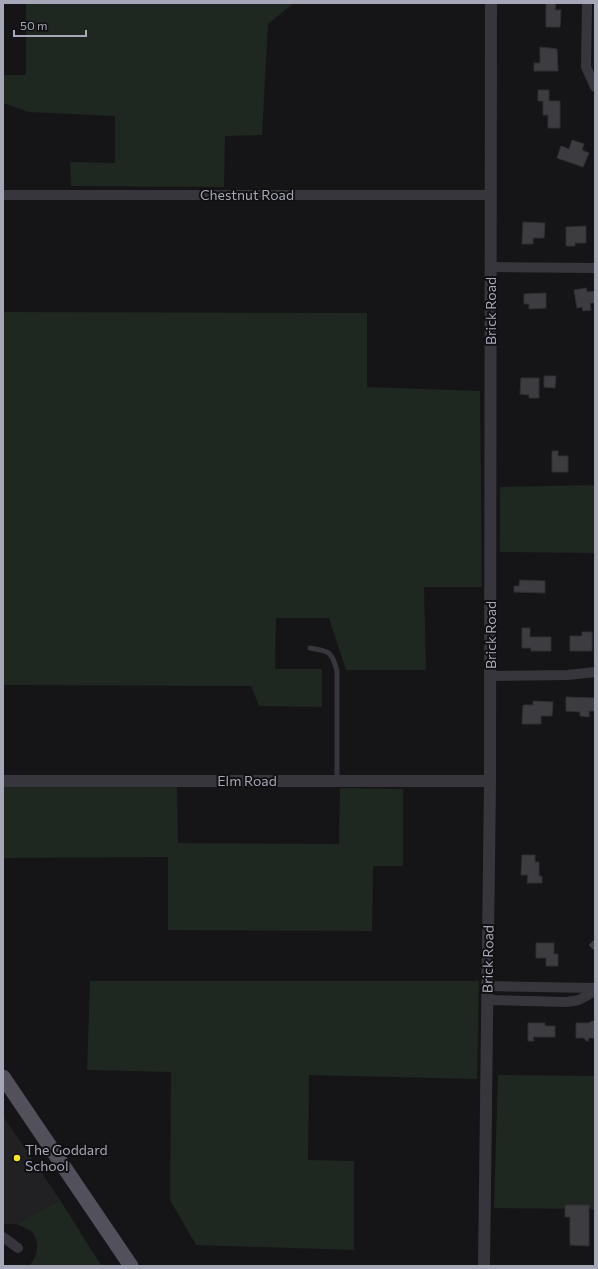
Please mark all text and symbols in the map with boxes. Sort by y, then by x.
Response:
scale bar [14,12,86,38]
text: 50 m [20,18,48,32]
street label: Chestnut Road [200,186,294,203]
street label: Brick Road [482,277,499,345]
street label: Brick Road [482,601,499,669]
street label: Elm Road [217,772,277,789]
street label: Brick Road [478,925,497,993]
place label: The Goddard School [25,1141,108,1174]
marker: The Goddard School [12,1153,22,1163]

